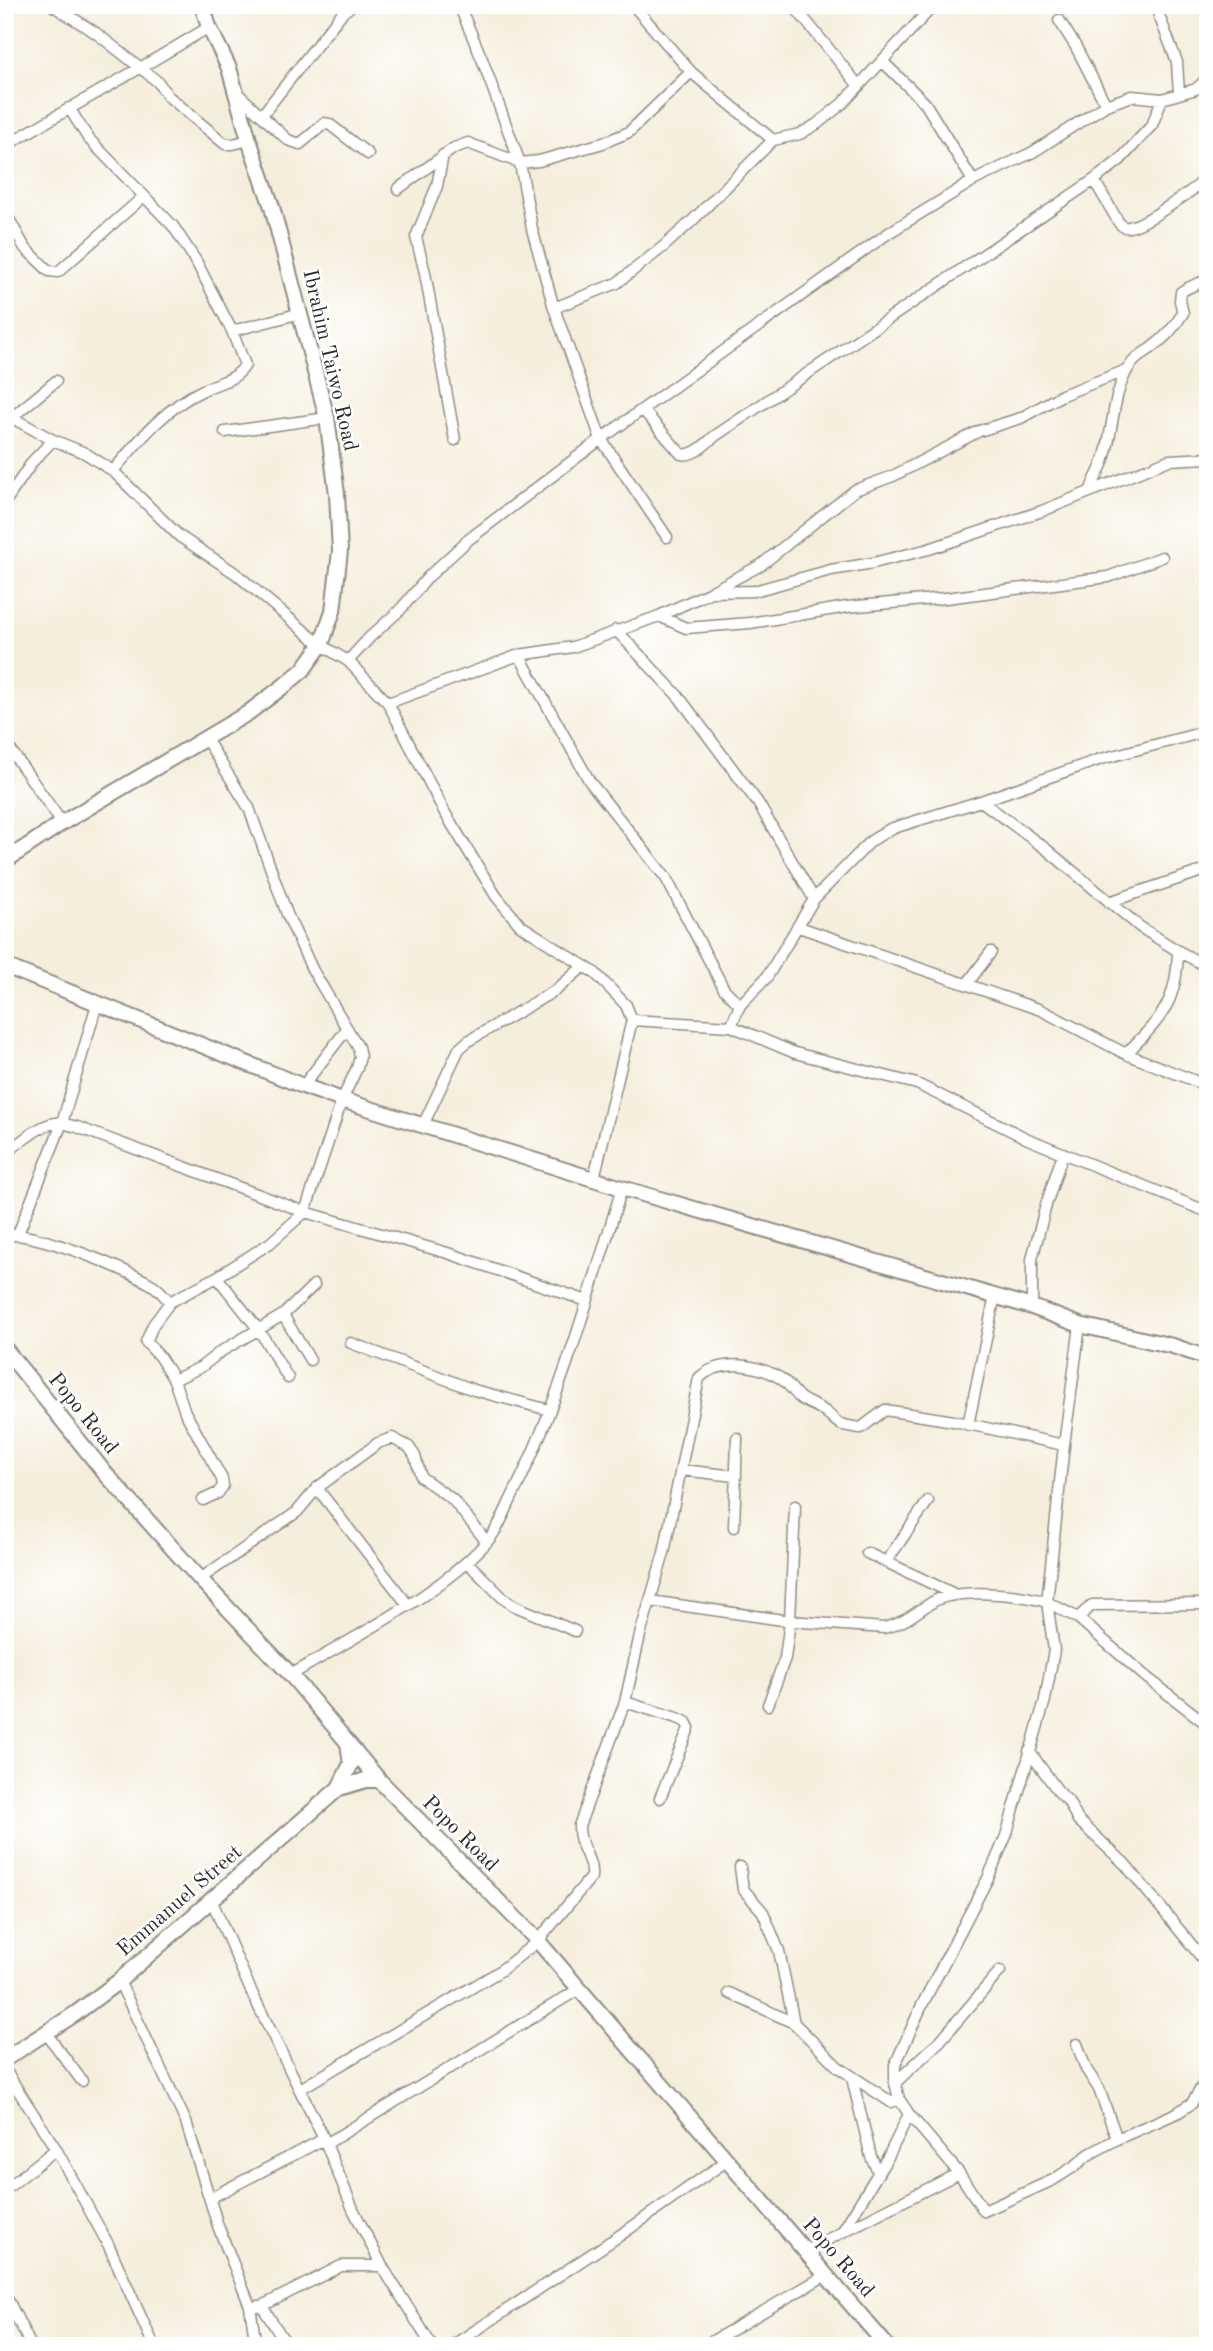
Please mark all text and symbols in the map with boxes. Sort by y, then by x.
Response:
street label: Ibrahim Taiwo Road [298,267,361,453]
street label: Popo Road [44,1369,122,1458]
street label: Popo Road [418,1792,502,1876]
street label: Emmanuel Street [114,1841,246,1961]
street label: Popo Road [798,2214,878,2302]

